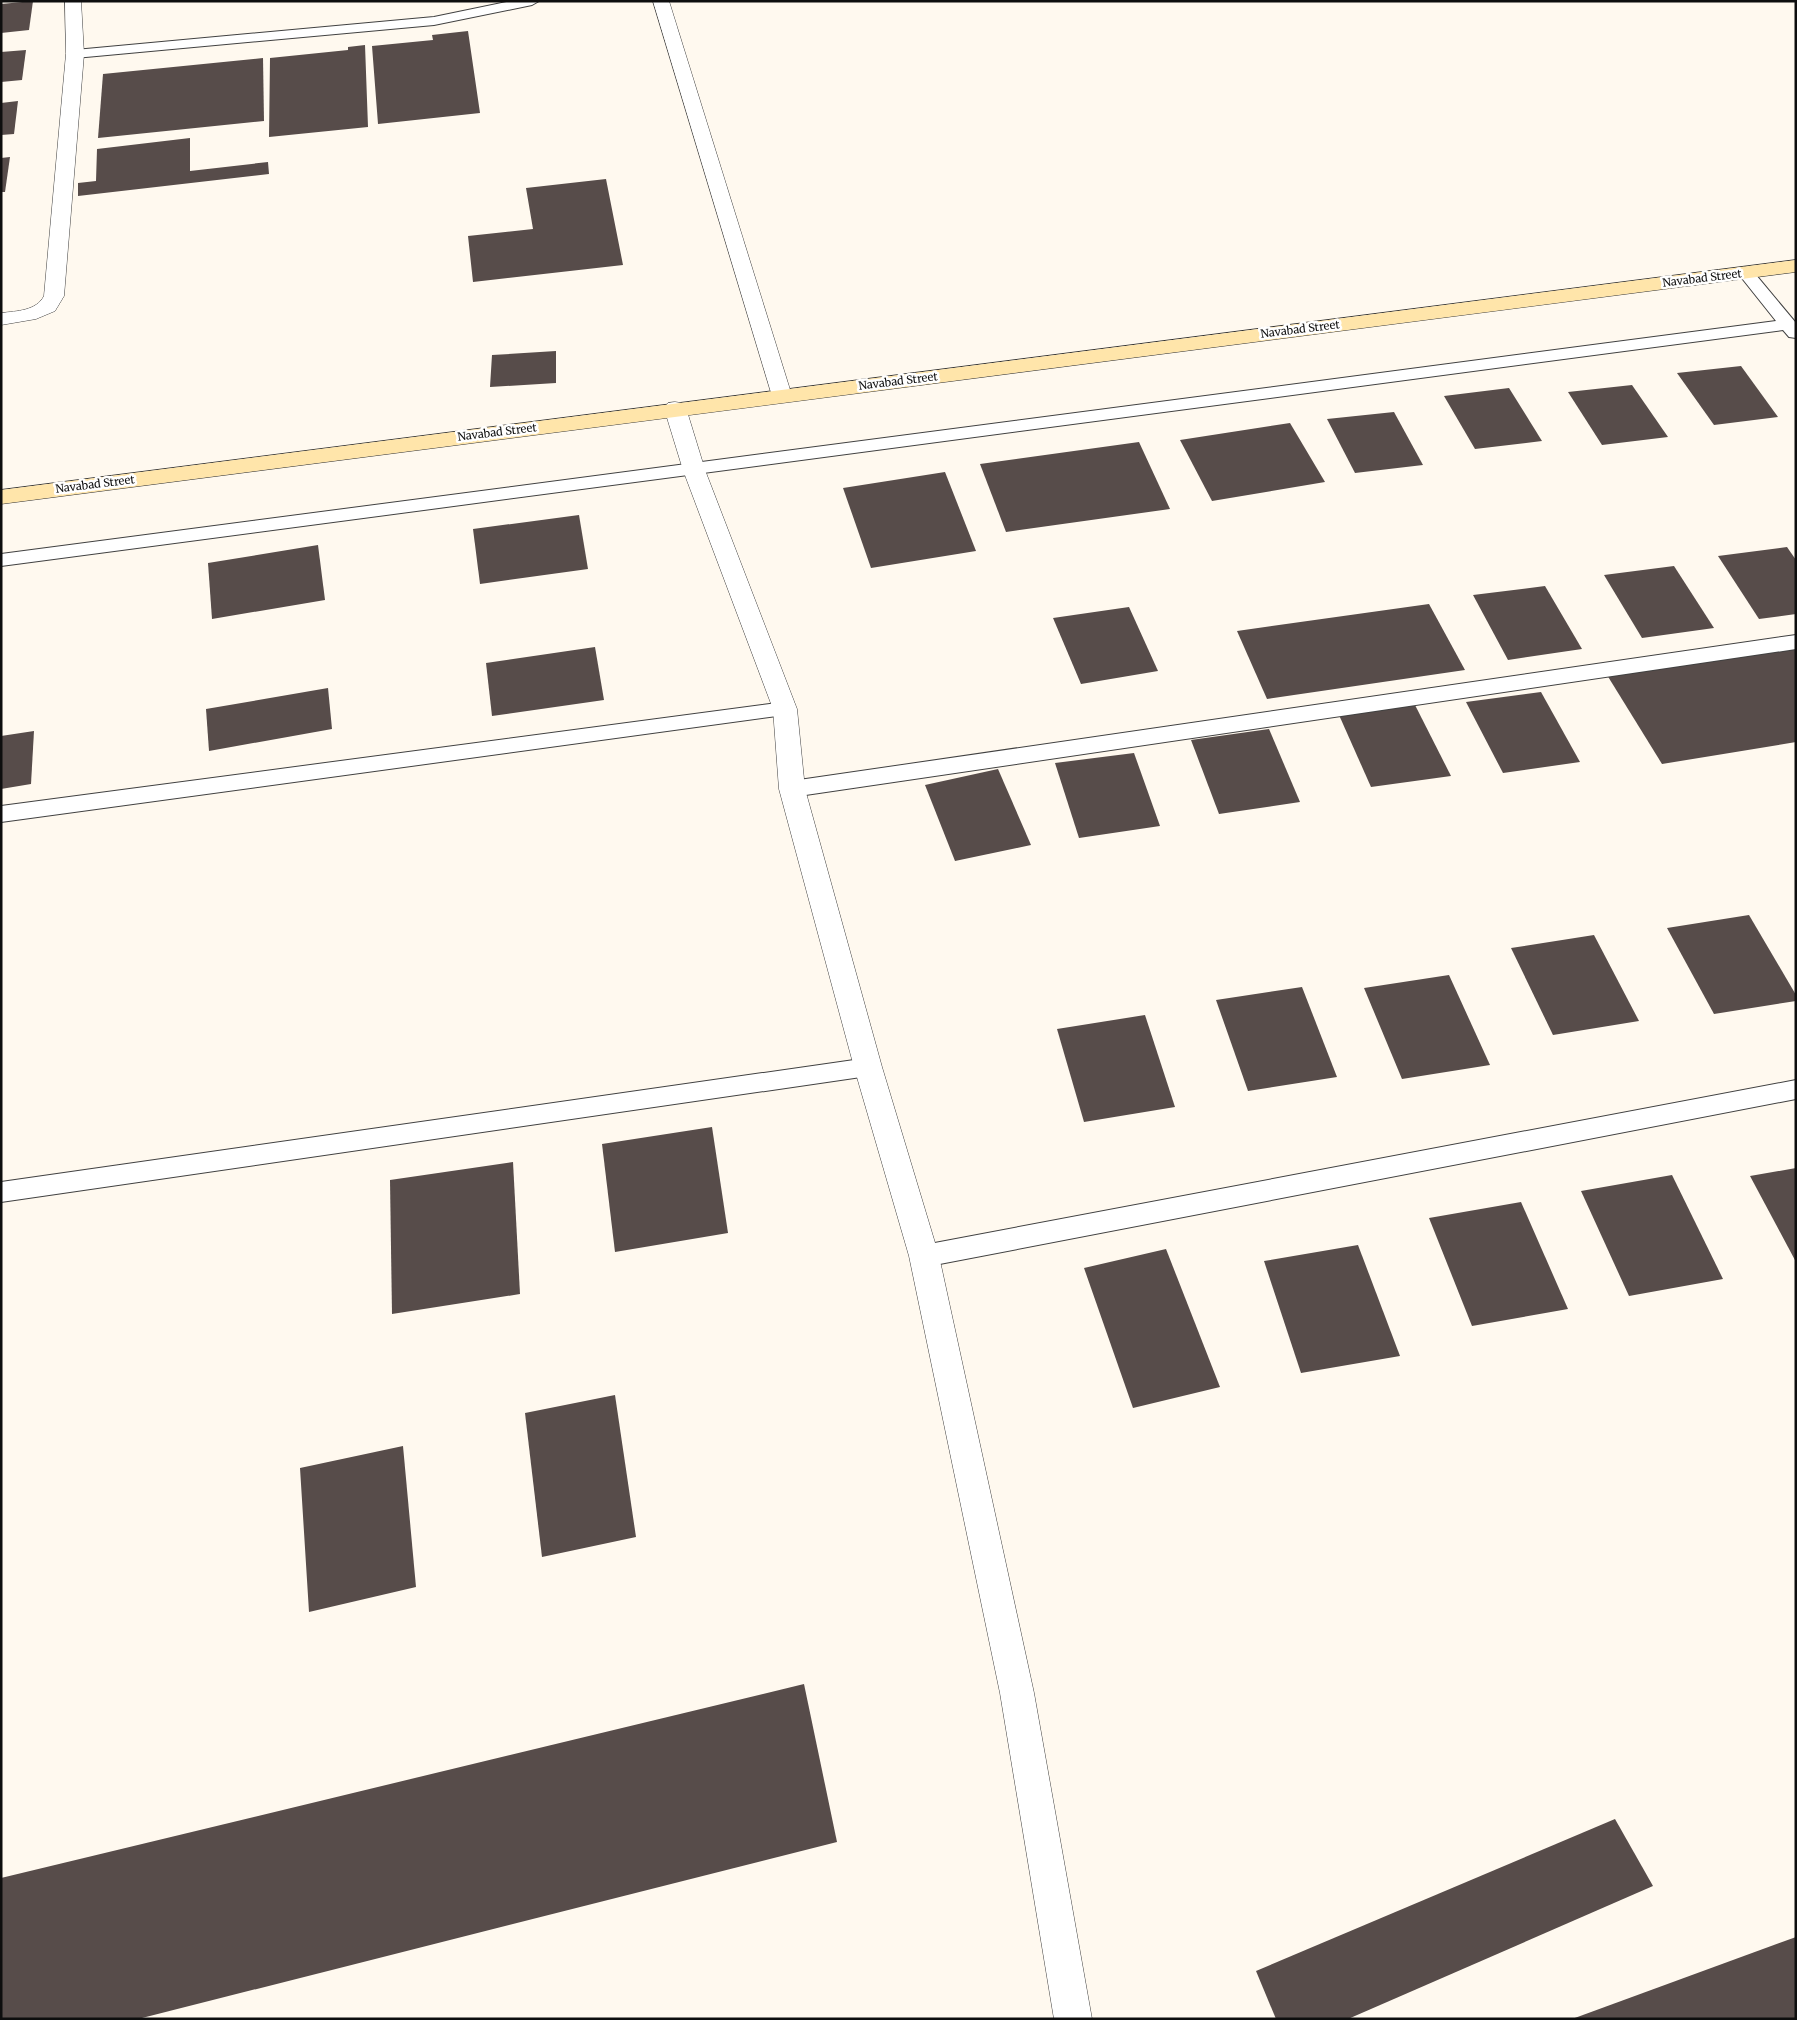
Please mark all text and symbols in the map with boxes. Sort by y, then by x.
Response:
street label: Navabad Street [1662,266,1743,290]
street label: Navabad Street [1260,317,1341,341]
street label: Navabad Street [858,369,939,393]
street label: Navabad Street [457,420,538,444]
street label: Navabad Street [55,472,136,496]

